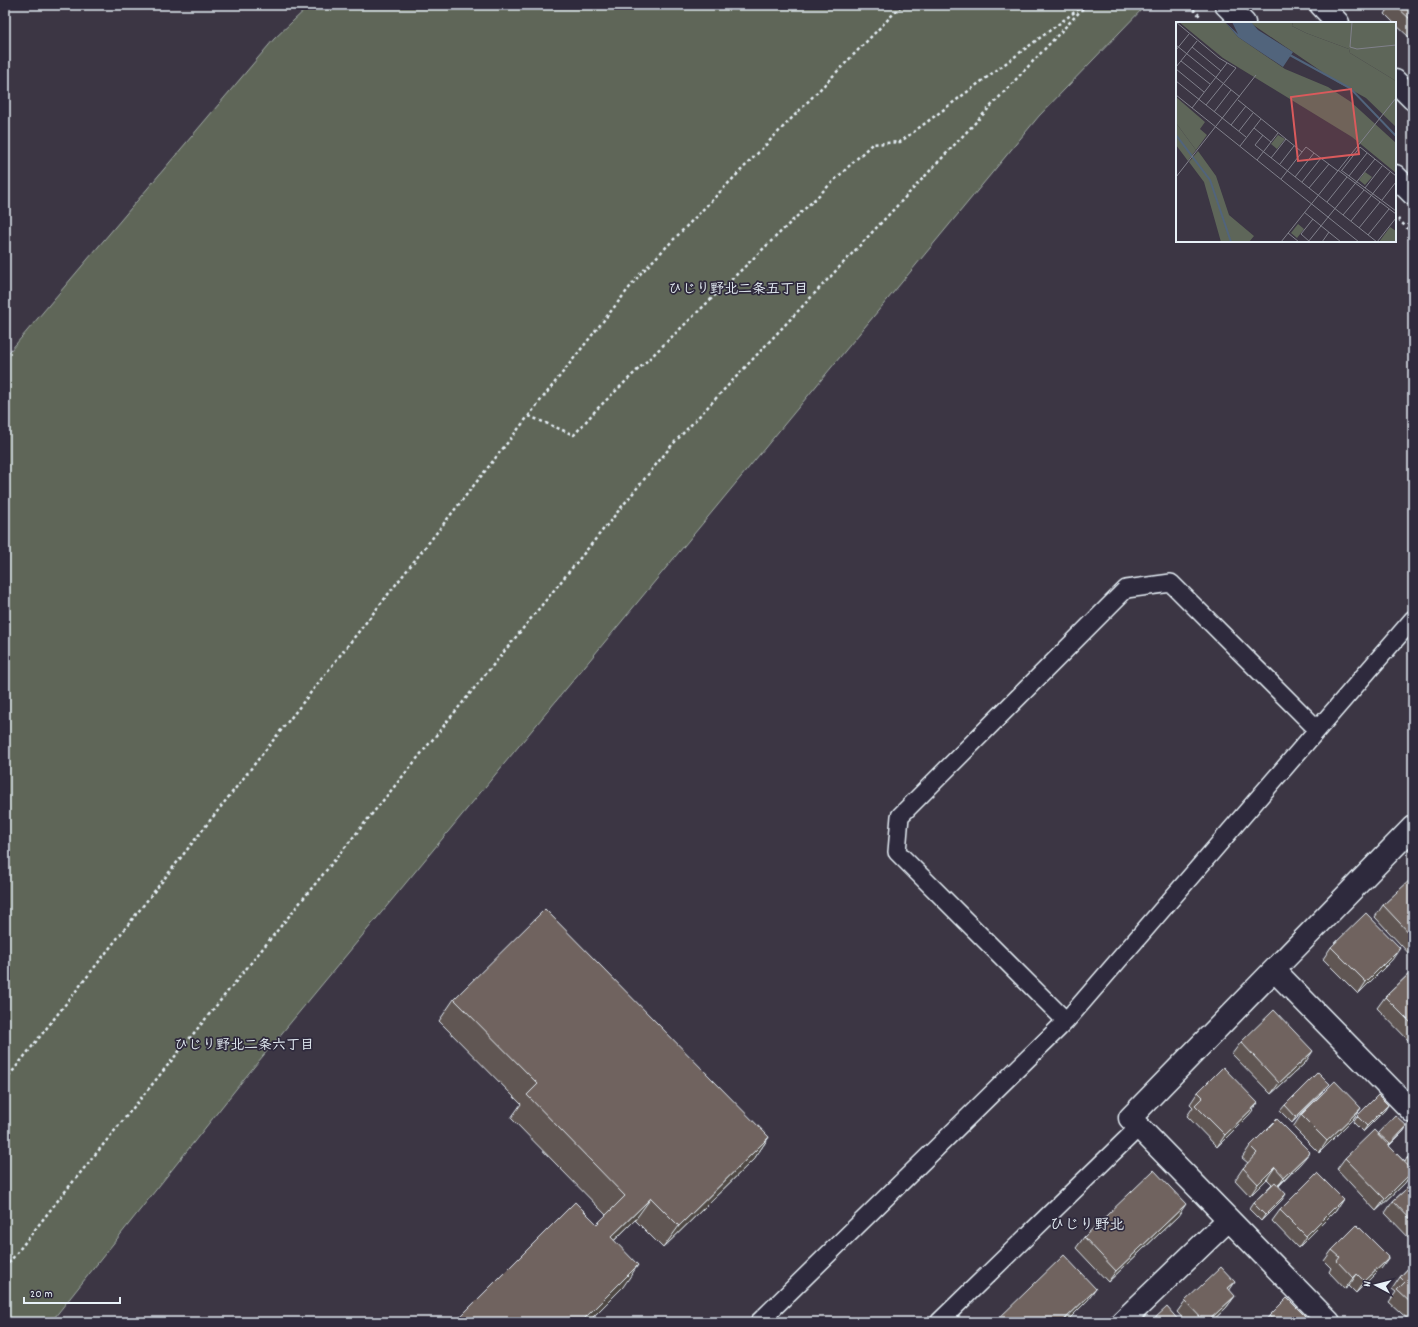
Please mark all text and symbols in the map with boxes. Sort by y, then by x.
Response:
inset map [1176,22,1396,242]
district label: ひじり野北二条五丁目 [668,280,808,300]
district label: ひじり野北二条六丁目 [174,1036,314,1056]
district label: ひじり野北 [1049,1215,1125,1237]
north arrow [1356,1265,1396,1305]
scale bar [24,1279,120,1305]
text: N [1360,1280,1376,1288]
text: 20 m [30,1286,53,1303]

